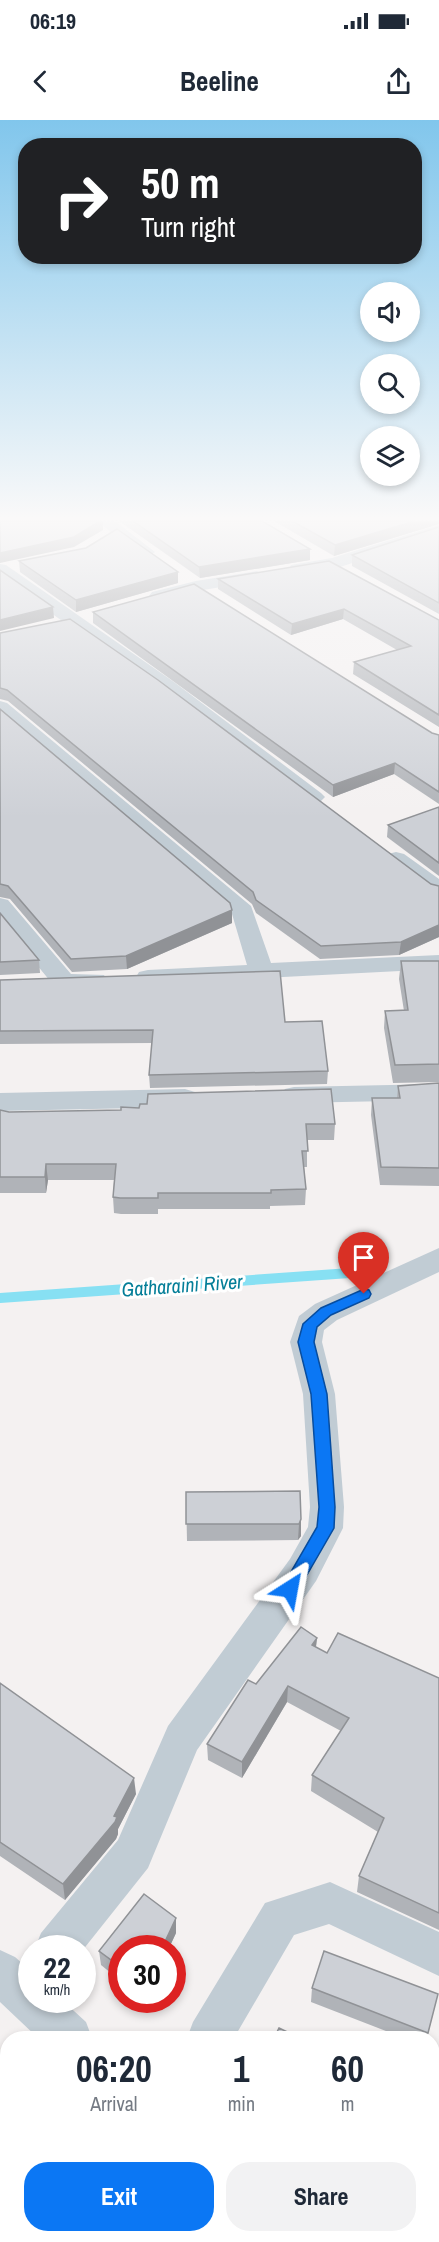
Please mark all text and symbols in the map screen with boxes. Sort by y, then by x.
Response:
text: 06:19 [30,6,76,36]
text: Beeline [180,63,259,99]
icon: back [24,65,57,98]
icon: share [382,65,415,98]
text: 50 m [141,155,220,211]
icon: right [42,162,120,240]
text: Turn right [141,209,235,245]
map controls [360,282,420,486]
button: sound [360,282,420,342]
button: search [360,354,420,414]
button: layers [360,426,420,486]
pin [338,1232,389,1294]
icon: arrive [347,1241,380,1274]
water label: Gatharaini River [121,1267,244,1303]
position arrow [258,1557,322,1621]
speed limit sign: 30 [108,1935,186,2013]
text: 22 [43,1947,71,1987]
text: km/h [44,1979,70,2000]
text: 06:20 [76,2045,152,2093]
text: 1 [233,2045,250,2093]
text: 60 [331,2045,364,2093]
text: Arrival [90,2090,138,2117]
text: min [228,2090,255,2117]
text: m [341,2090,354,2117]
button: Exit [24,2162,214,2231]
button: Share [226,2162,416,2231]

